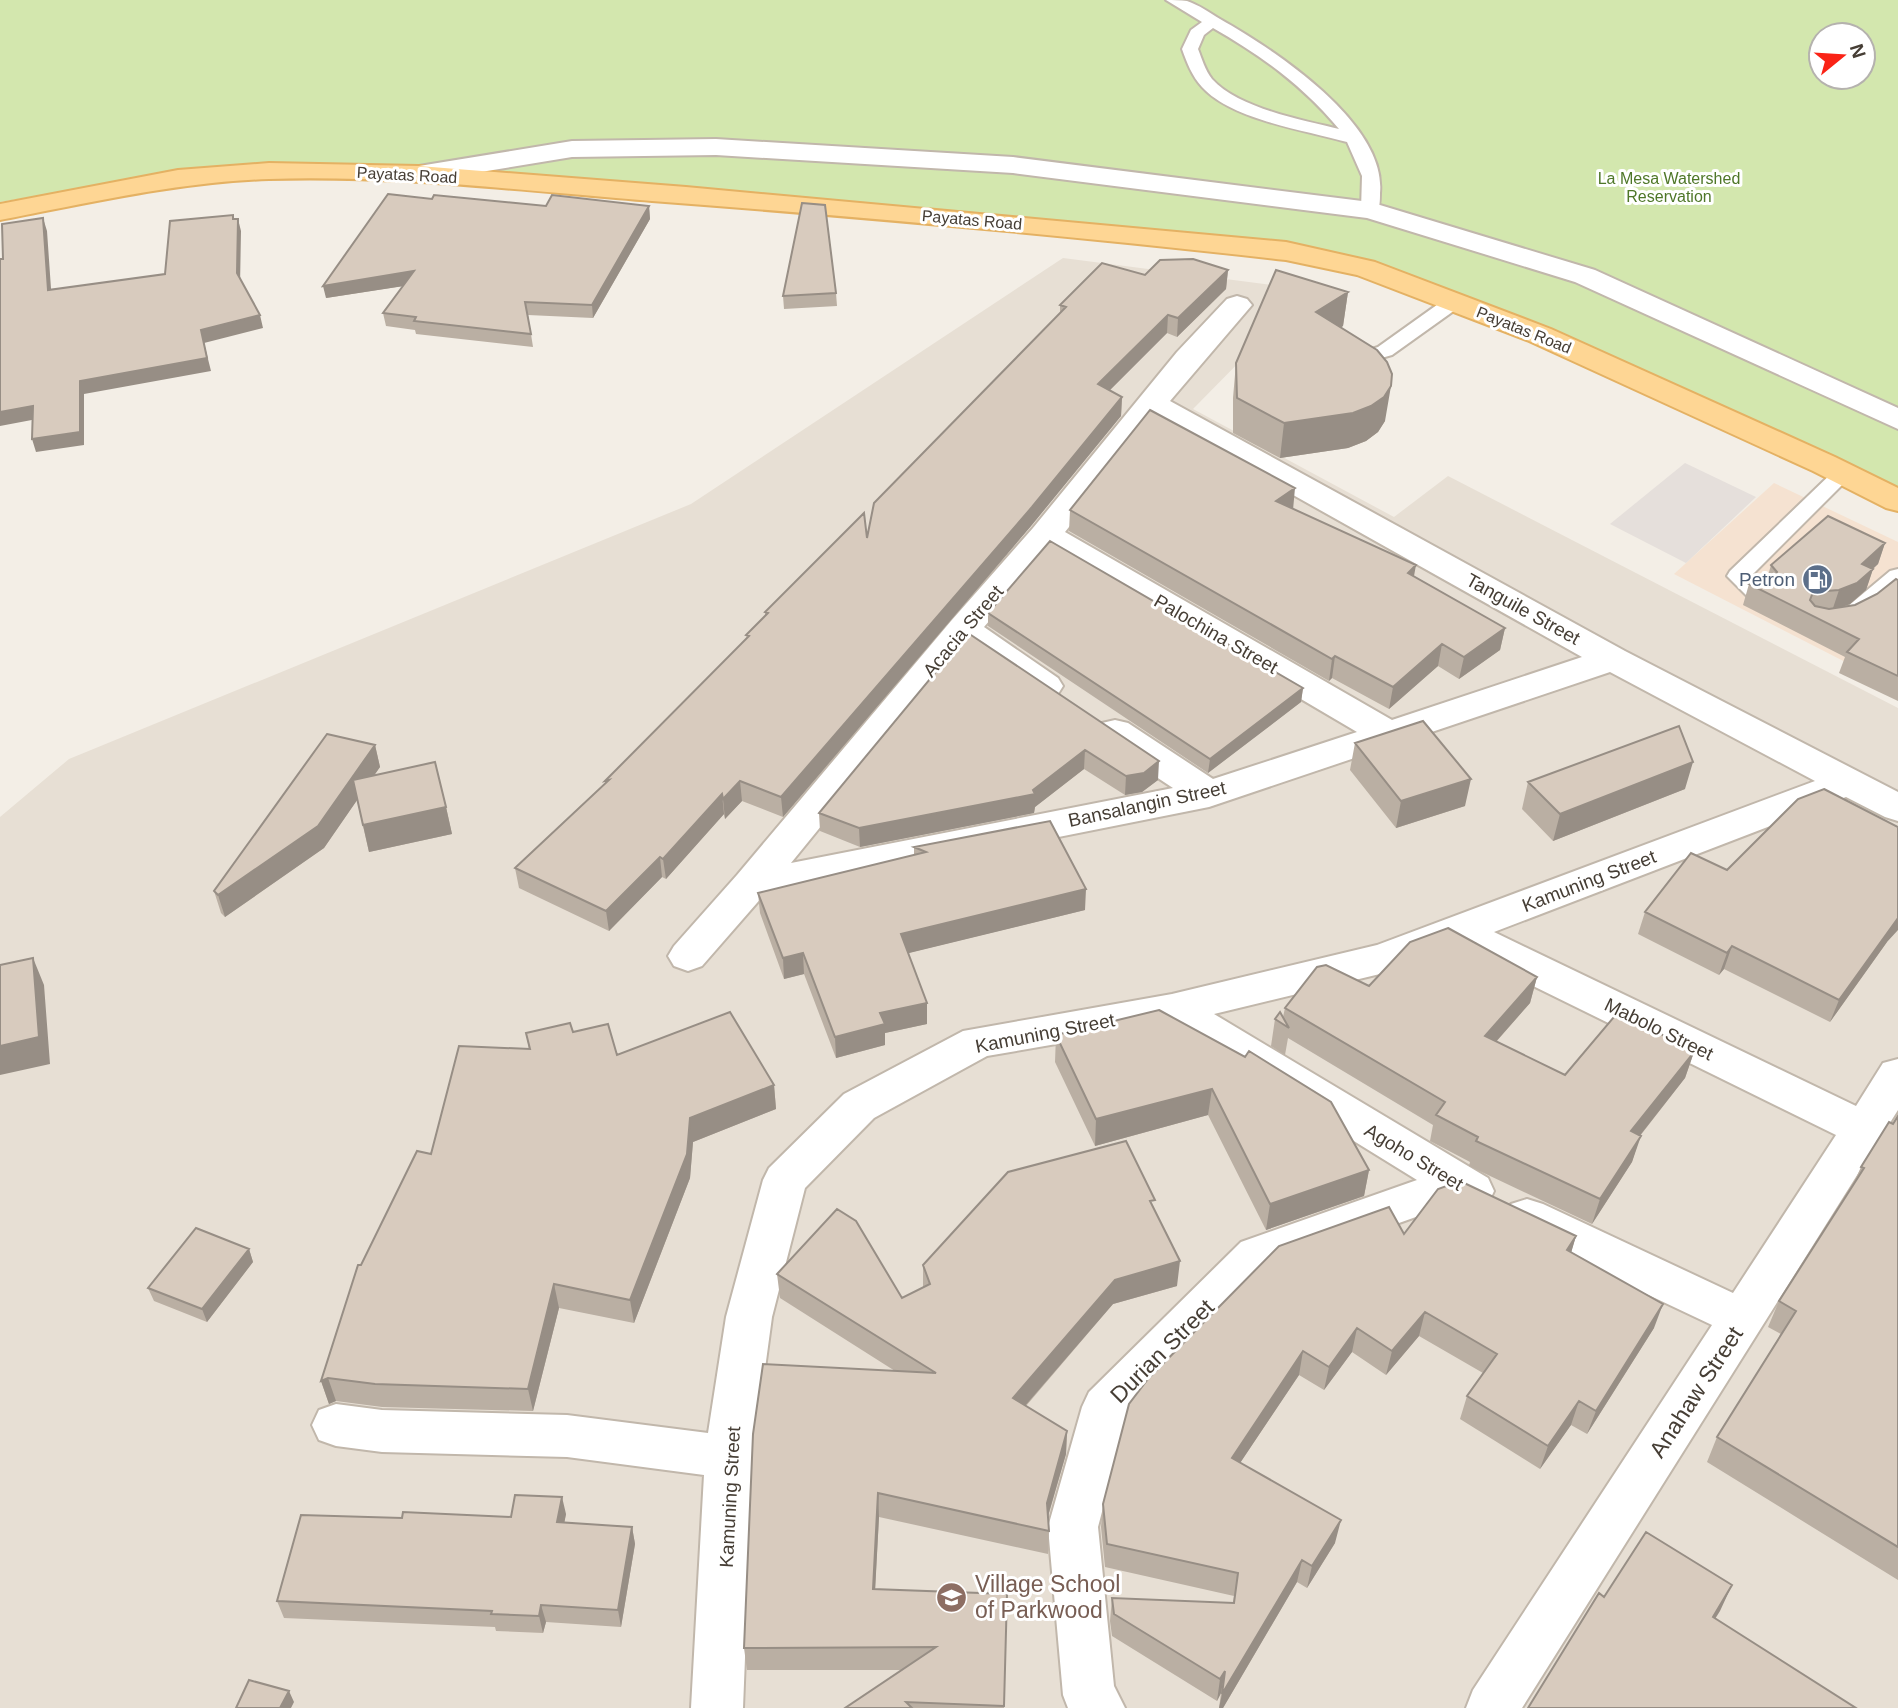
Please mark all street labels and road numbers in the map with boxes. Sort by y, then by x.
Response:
street label: Payatas Road [356,164,458,186]
street label: Payatas Road [921,207,1023,233]
street label: Payatas Road [1474,303,1574,357]
street label: Tanguile Street [1462,569,1584,649]
street label: Acacia Street [919,580,1008,681]
street label: Palochina Street [1150,590,1282,678]
street label: Bansalangin Street [1066,777,1228,831]
street label: Kamuning Street [1519,846,1659,916]
street label: Mabolo Street [1601,994,1717,1065]
street label: Kamuning Street [974,1009,1117,1057]
street label: Agoho Street [1361,1119,1468,1195]
street label: Durian Street [1105,1293,1220,1408]
street label: Anahaw Street [1644,1321,1748,1462]
street label: Kamuning Street [716,1425,744,1568]

